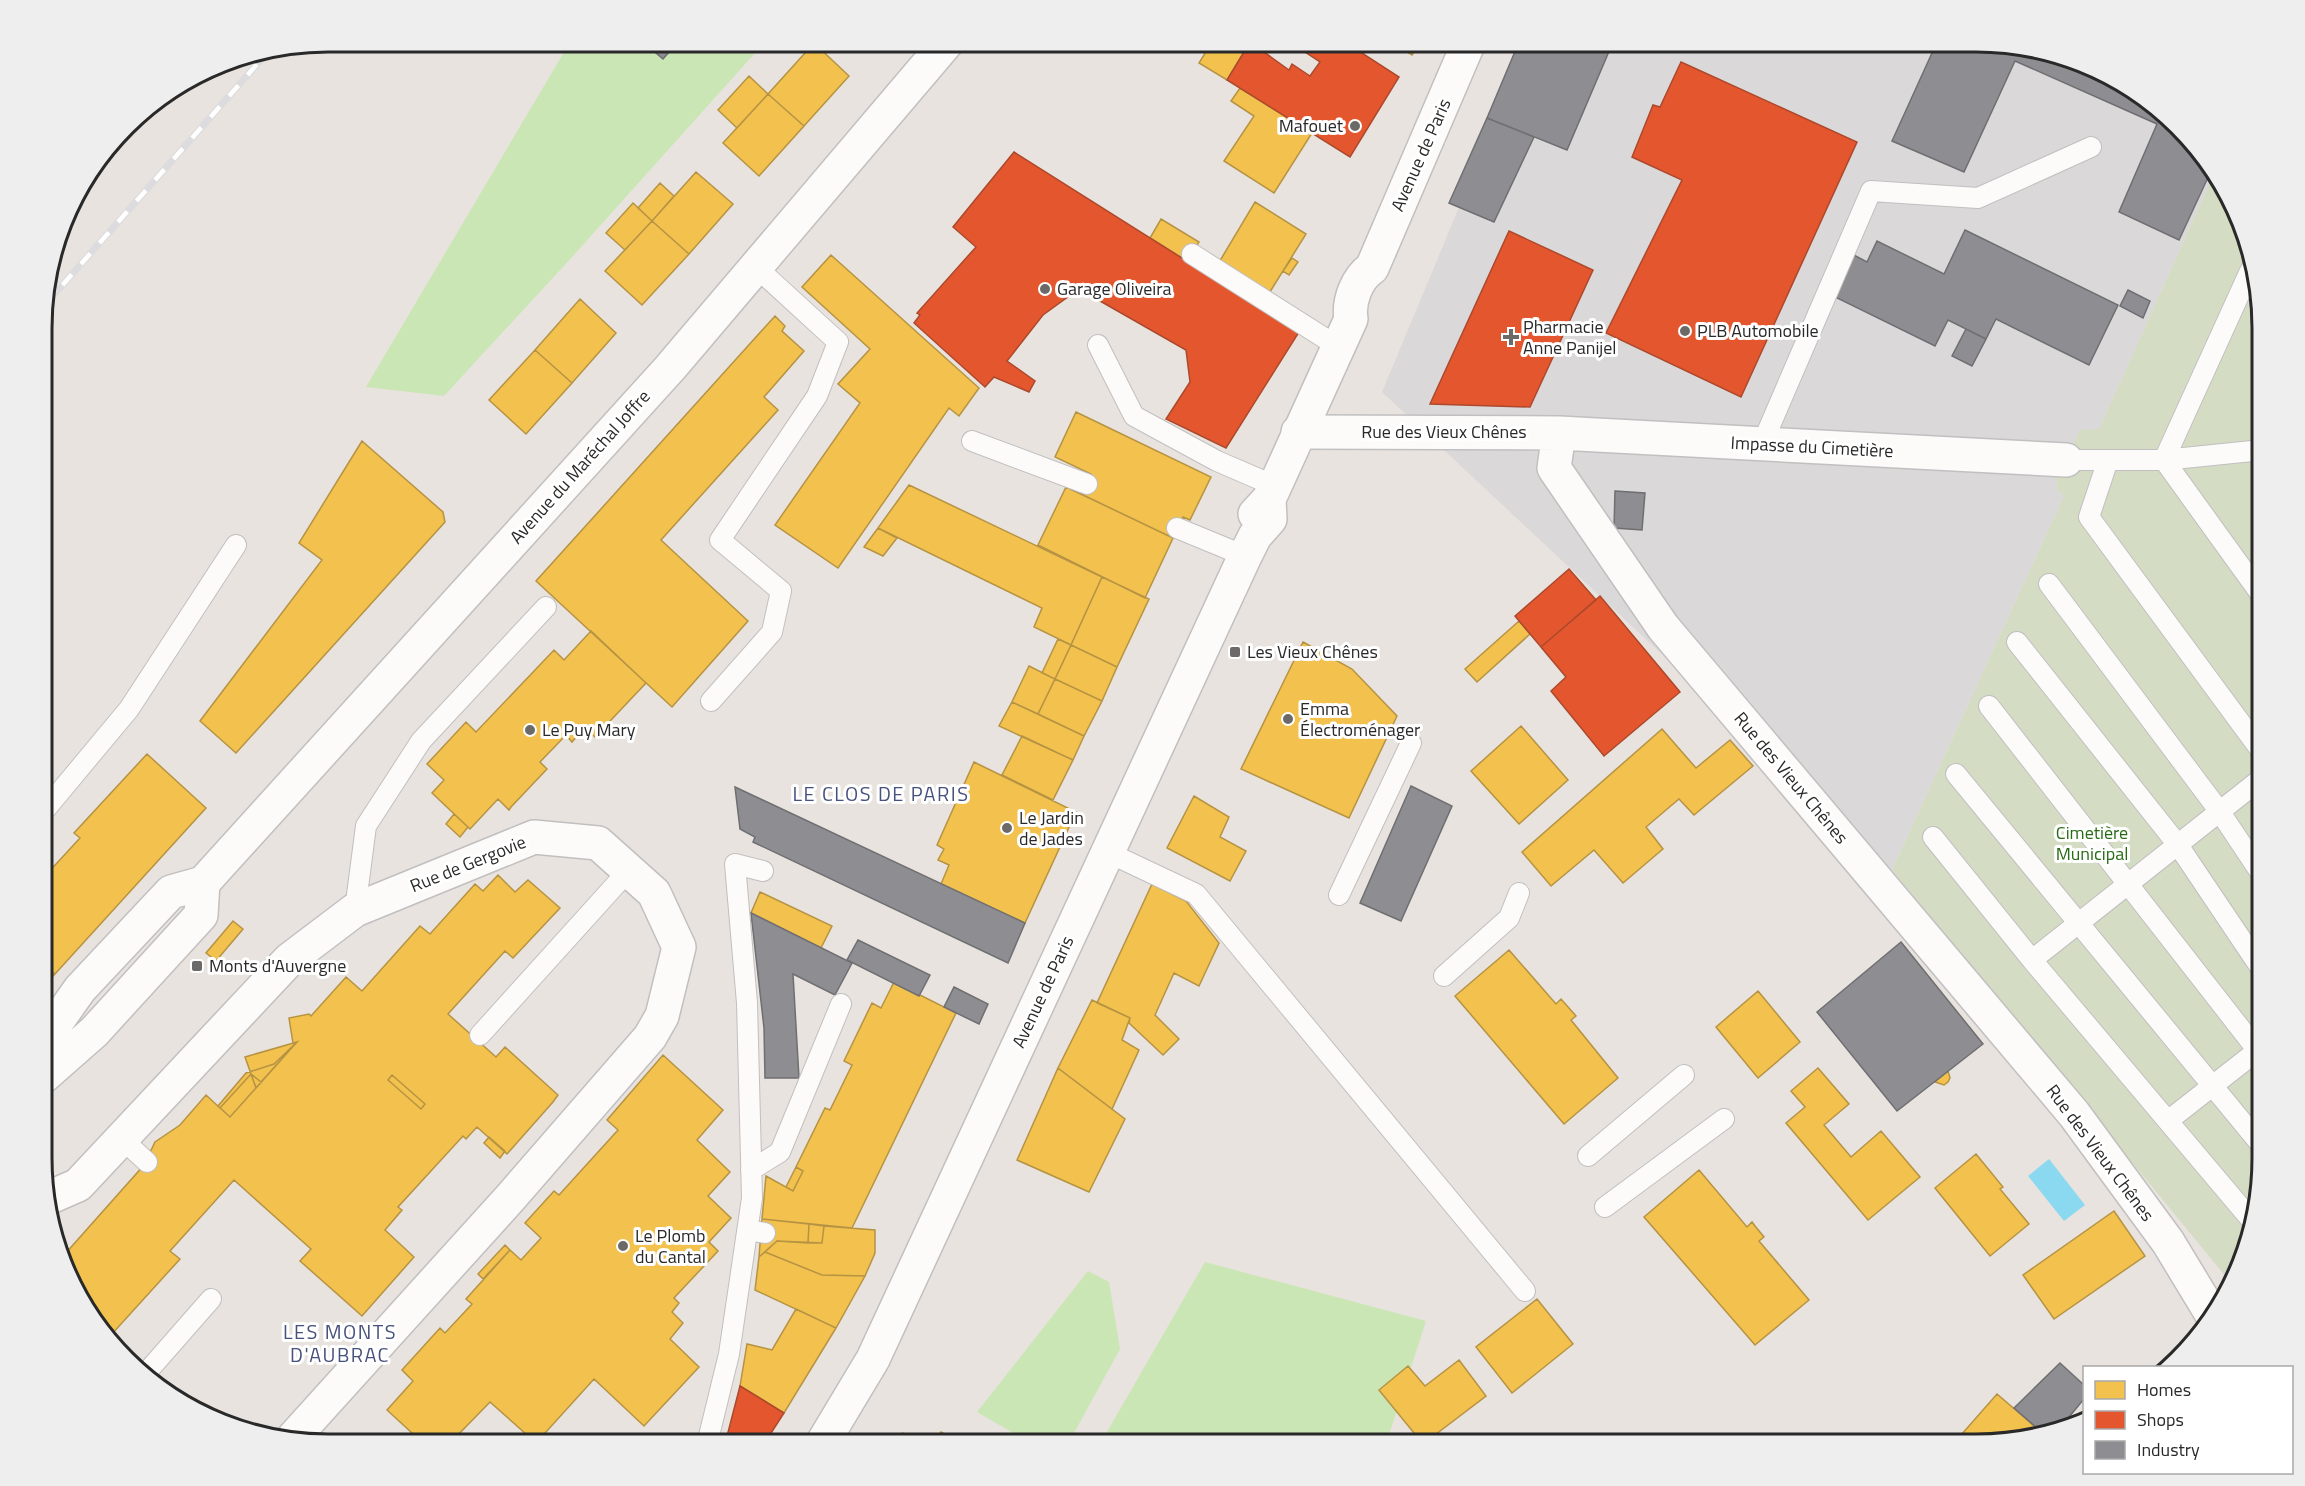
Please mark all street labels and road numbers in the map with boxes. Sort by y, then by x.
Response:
street label: Avenue de Paris [1384,94,1457,216]
street label: Avenue du Maréchal Joffre [503,384,656,550]
street label: Rue des Vieux Chênes [1361,418,1527,445]
street label: Impasse du Cimetière [1730,429,1894,464]
street label: Rue des Vieux Chênes [1728,706,1855,850]
street label: Rue de Gergovie [406,828,530,899]
street label: Avenue de Paris [1005,931,1080,1052]
street label: Rue des Vieux Chênes [2040,1079,2161,1227]

